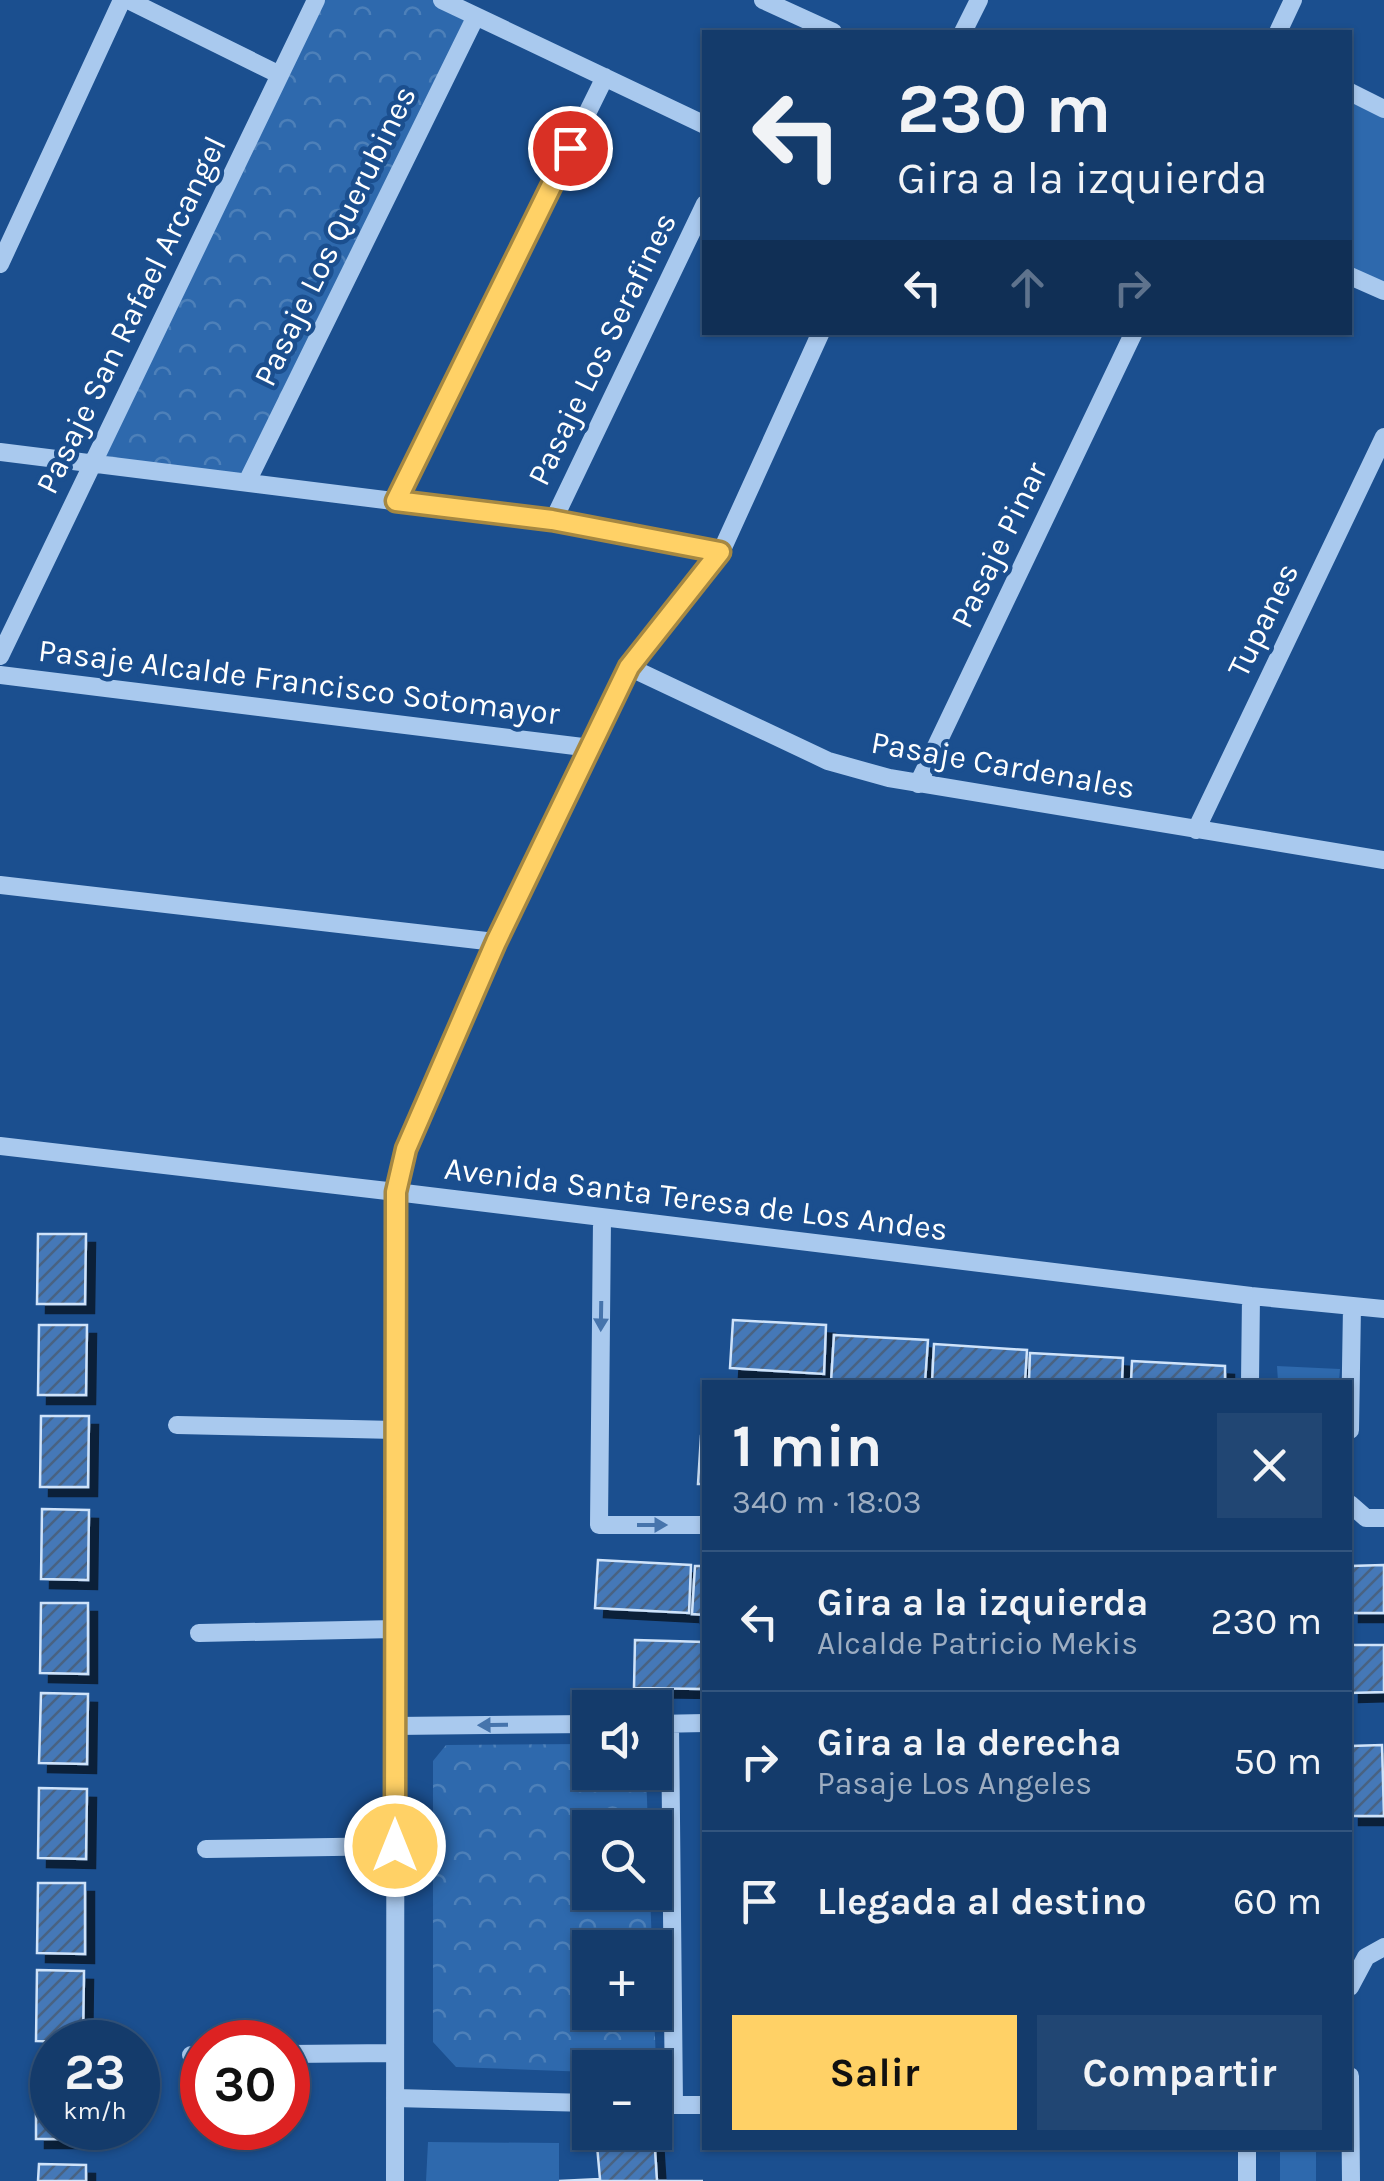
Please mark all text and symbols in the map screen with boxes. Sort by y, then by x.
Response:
text: 230 m [897,68,1111,150]
icon: left [732,70,862,200]
street label: Pasaje Los Querubines [246,80,424,392]
pin [528,106,613,191]
icon: arrive [543,121,598,176]
street label: Pasaje San Rafael Arcangel [28,130,234,500]
text: Gira a la izquierda [897,152,1267,204]
street label: Pasaje Los Serafines [520,207,684,491]
icon: left [895,260,950,315]
icon: ahead [1000,260,1055,315]
icon: right [1105,260,1160,315]
street label: Pasaje Pinar [943,456,1055,634]
street label: Tupanes [1220,557,1306,683]
street label: Pasaje Alcalde Francisco Sotomayor [36,632,562,732]
street label: Pasaje Cardenales [868,724,1138,806]
street label: Avenida Santa Teresa de Los Andes [442,1150,950,1248]
one-way arrow [593,1301,609,1333]
text: 1 min [732,1411,883,1481]
button: close [1217,1413,1322,1518]
text: 340 m · 18:03 [732,1484,922,1521]
one-way arrow [637,1517,669,1533]
text: Gira a la izquierda [817,1580,1149,1625]
icon: left [732,1594,787,1649]
text: 230 m [1210,1599,1322,1644]
text: Alcalde Patricio Mekis [817,1625,1138,1662]
map controls [572,1690,672,2150]
button: sound [572,1690,672,1790]
one-way arrow [476,1718,508,1734]
text: Gira a la derecha [817,1720,1122,1765]
icon: right [732,1734,787,1789]
text: 50 m [1233,1739,1322,1784]
text: Pasaje Los Angeles [817,1765,1092,1802]
position arrow [343,1794,447,1898]
button: search [572,1810,672,1910]
icon: arrive [732,1874,787,1929]
text: Llegada al destino [817,1879,1147,1924]
text: 60 m [1233,1879,1322,1924]
button: + [572,1930,672,2030]
button: Salir [732,2015,1017,2130]
button: Compartir [1037,2015,1322,2130]
speed limit sign: 30 [180,2020,310,2150]
text: 23 [64,2043,126,2102]
button: − [572,2050,672,2150]
text: km/h [63,2096,127,2125]

